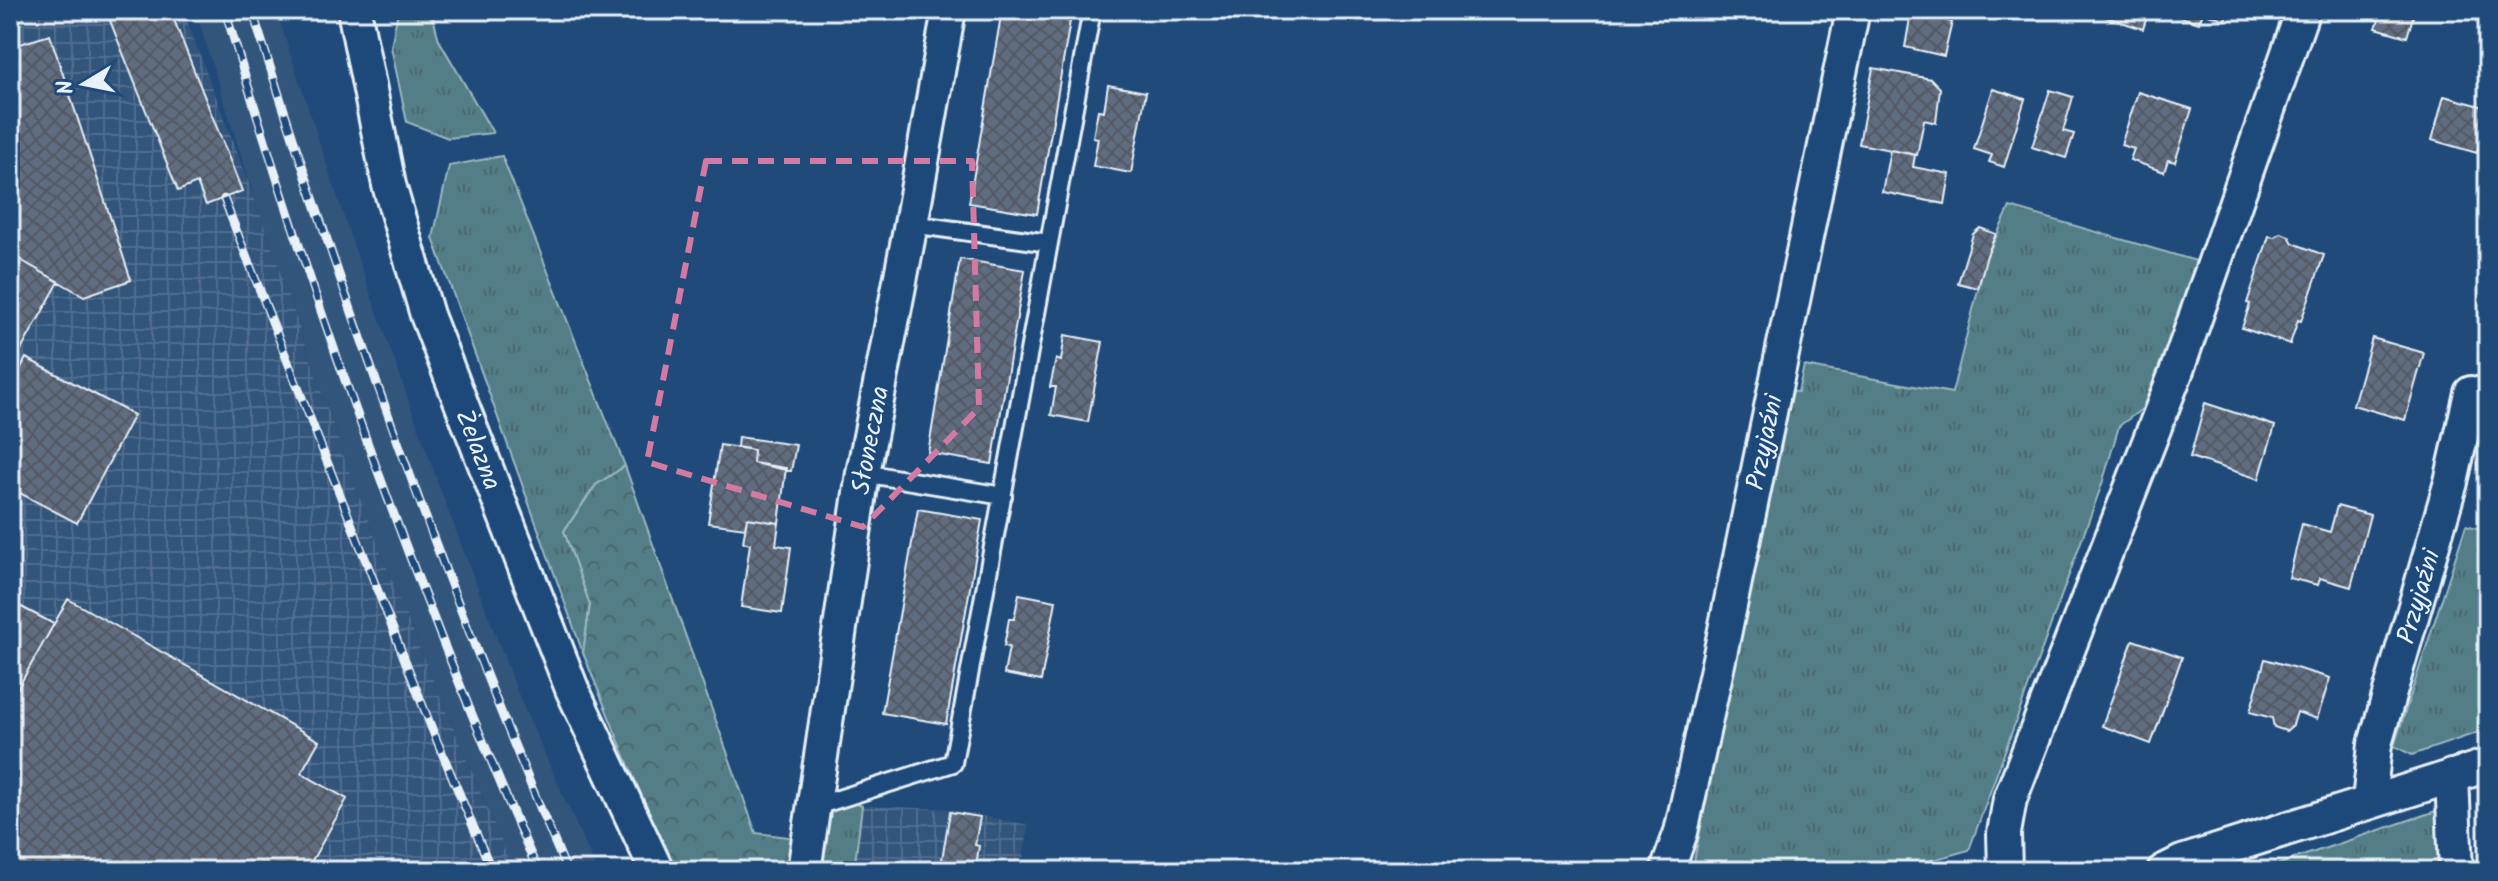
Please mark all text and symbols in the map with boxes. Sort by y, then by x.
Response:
north arrow [44,44,124,124]
text: N [48,77,85,97]
street label: Słoneczna [841,383,902,497]
street label: Przyjaźni [1735,389,1796,494]
street label: Żelazna [442,403,512,497]
street label: Przyjaźni [2386,543,2454,649]

